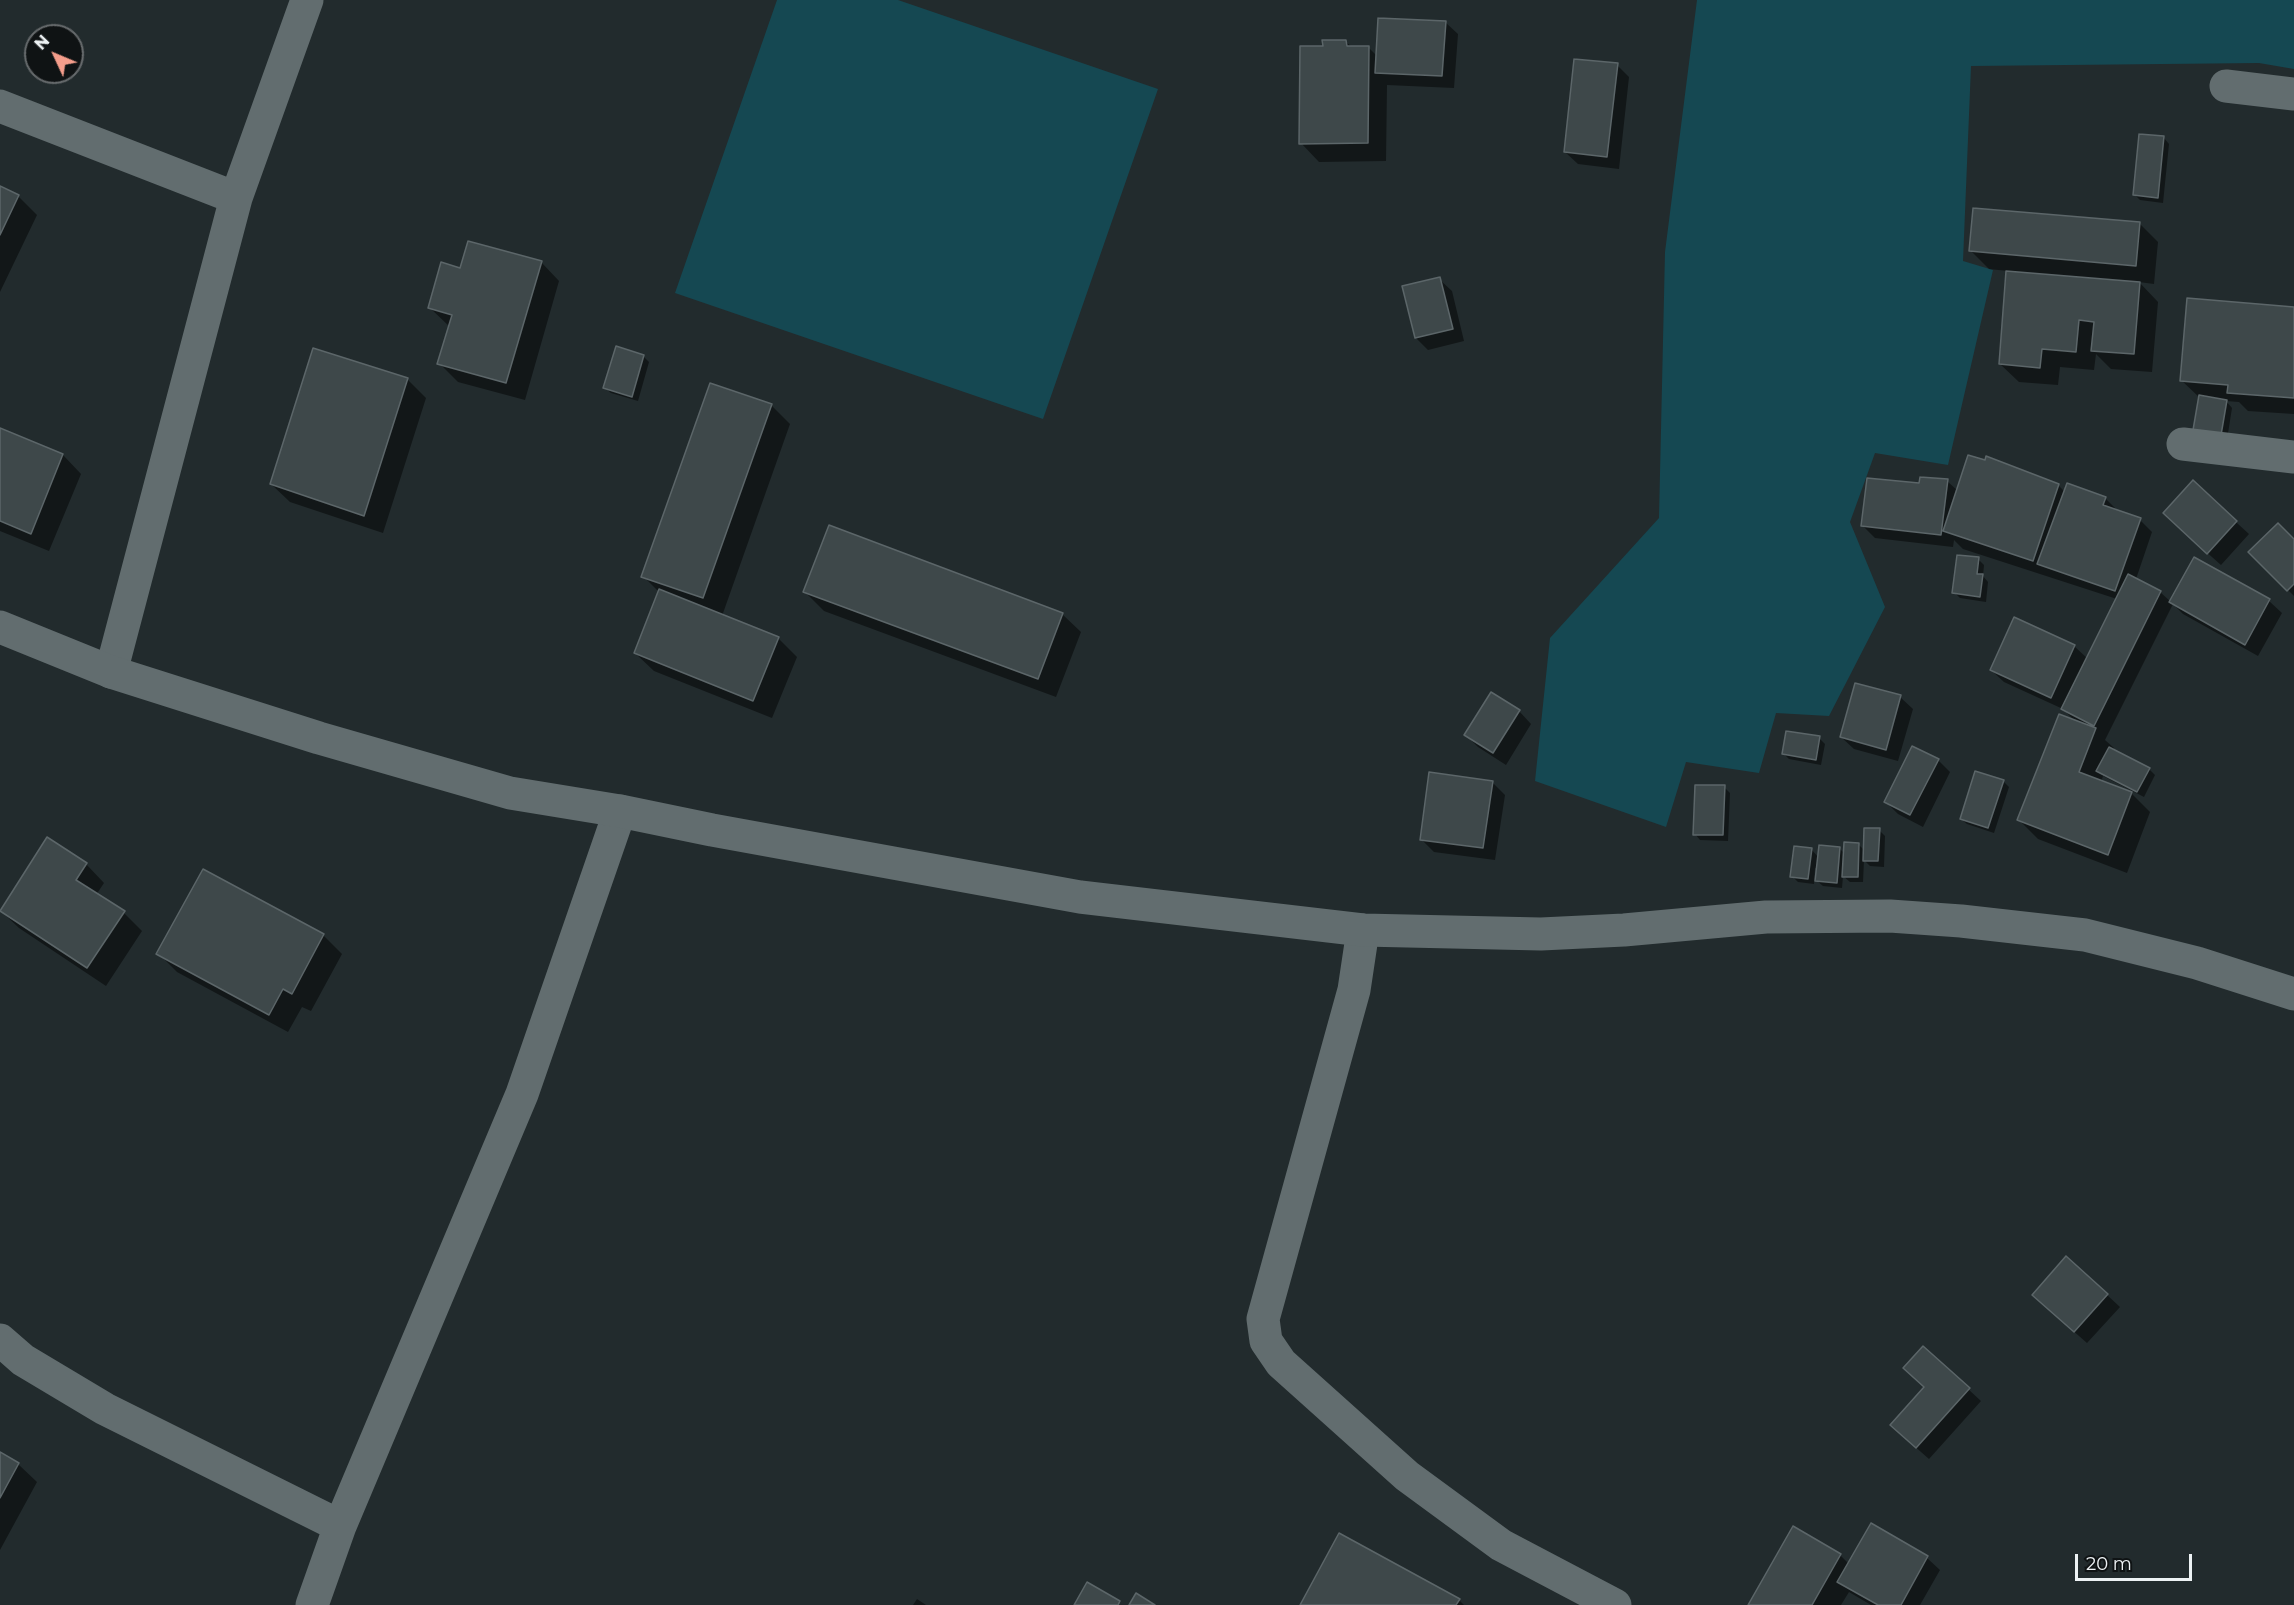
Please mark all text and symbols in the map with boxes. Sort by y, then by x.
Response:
north arrow [24,24,84,84]
text: N [31,31,53,54]
scale bar [2078,1542,2195,1580]
text: 20 m [2086,1553,2132,1575]

